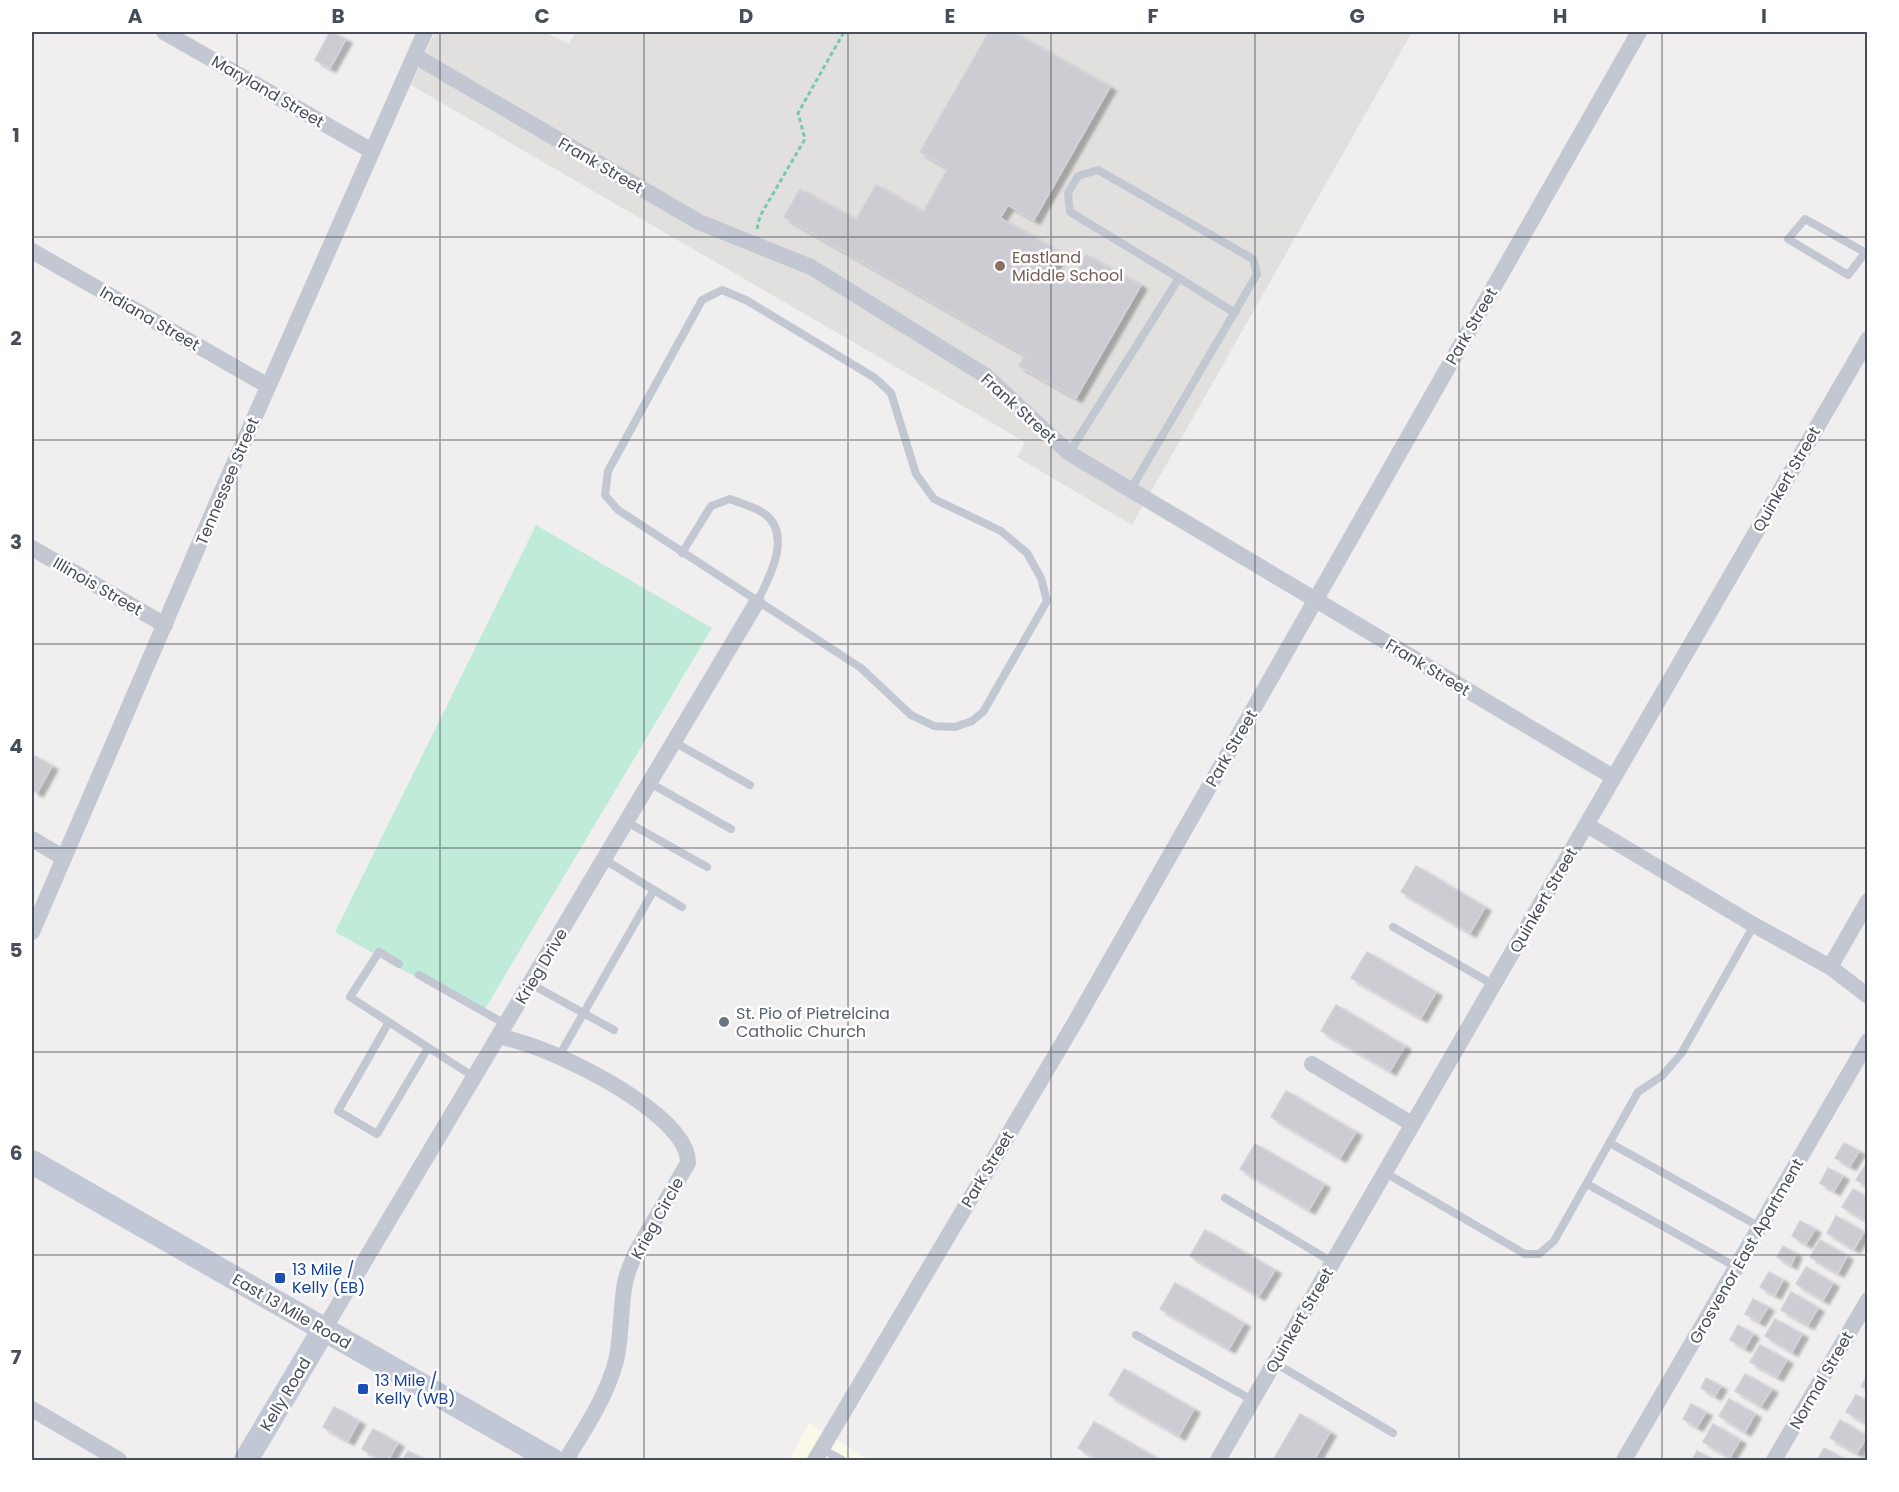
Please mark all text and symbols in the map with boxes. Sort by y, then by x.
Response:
text: A [128,2,143,30]
text: B [331,2,345,30]
text: C [534,2,550,30]
text: D [739,2,753,30]
text: E [945,2,955,30]
text: F [1148,2,1159,30]
text: G [1349,2,1365,30]
text: H [1553,2,1567,30]
text: I [1761,2,1767,30]
street label: Maryland Street [207,50,328,133]
text: 1 [12,121,20,149]
street label: Frank Street [554,132,648,199]
place label: Eastland Middle School [1012,246,1123,287]
marker: Eastland Middle School [993,259,1007,273]
street label: Indiana Street [96,280,204,356]
street label: Park Street [1440,283,1503,369]
text: 2 [10,324,22,352]
street label: Frank Street [976,368,1062,449]
street label: Tennessee Street [190,414,265,549]
street label: Quinkert Street [1747,422,1826,536]
text: 3 [10,528,22,556]
street label: Illinois Street [49,552,147,621]
street label: Frank Street [1381,633,1474,702]
street label: Park Street [1200,705,1263,791]
text: 4 [9,732,23,760]
street label: Quinkert Street [1504,843,1583,957]
street label: Krieg Drive [510,924,573,1008]
text: 5 [10,936,23,964]
place label: St. Pio of Pietrelcina Catholic Church [736,1002,890,1043]
marker: St. Pio of Pietrelcina Catholic Church [717,1015,731,1029]
street label: Park Street [956,1127,1019,1212]
text: 6 [10,1139,22,1167]
street label: Grosvenor East Apartment [1684,1154,1809,1348]
street label: Krieg Circle [625,1173,689,1263]
place label: 13 Mile / Kelly (EB) [292,1258,365,1299]
street label: Quinkert Street [1260,1263,1339,1377]
street label: East 13 Mile Road [228,1268,355,1355]
marker: 13 Mile / Kelly (EB) [273,1271,287,1285]
street label: Normal Street [1784,1327,1859,1434]
text: 7 [11,1343,22,1371]
street label: Kelly Road [254,1353,316,1435]
place label: 13 Mile / Kelly (WB) [375,1369,456,1410]
marker: 13 Mile / Kelly (WB) [356,1382,370,1396]

